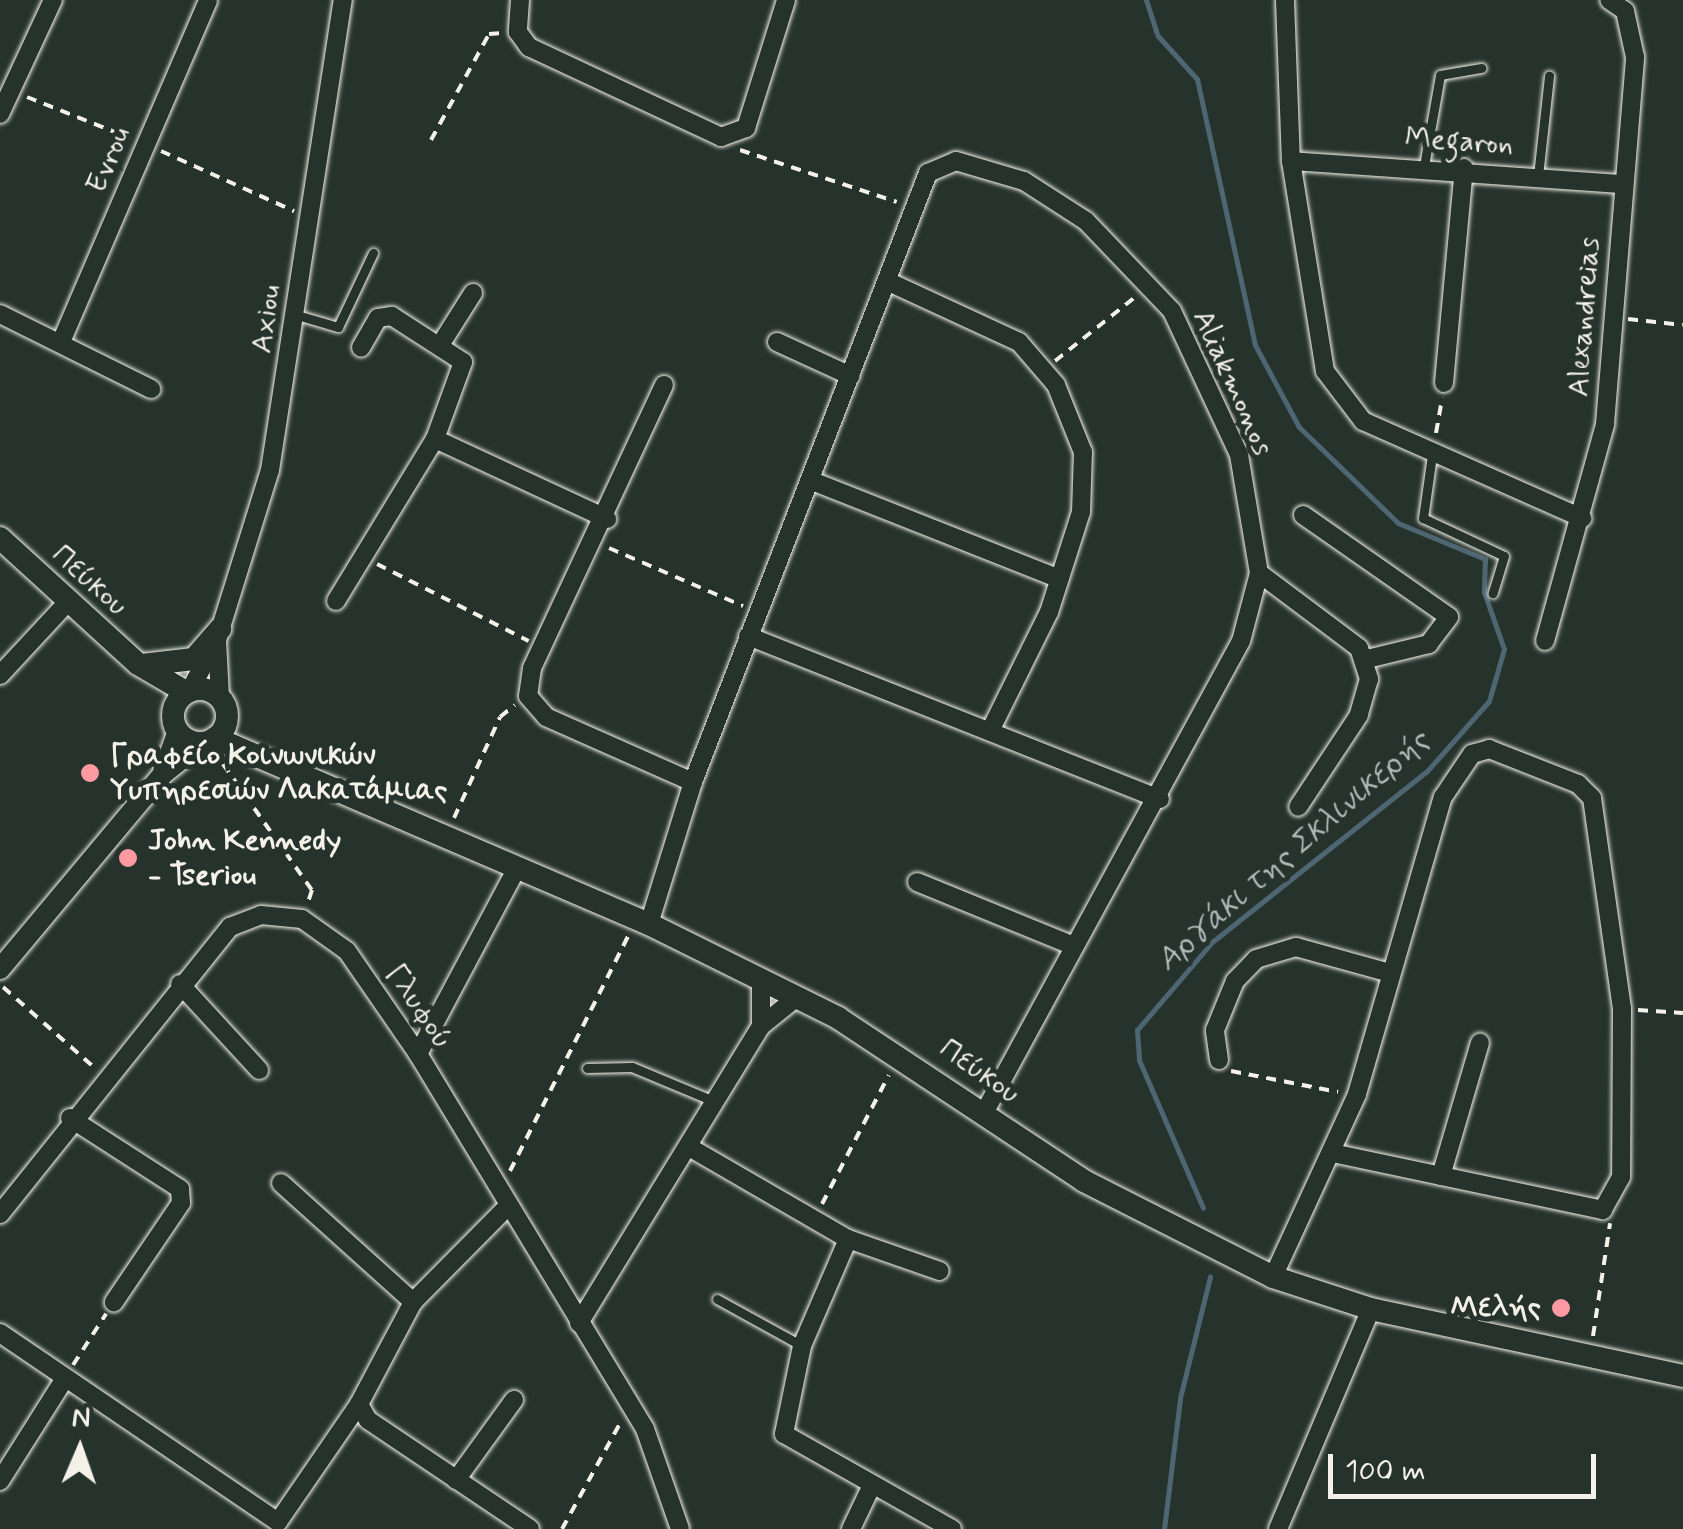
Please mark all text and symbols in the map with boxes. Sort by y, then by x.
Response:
street label: Megaron [1403,120,1515,164]
street label: Evrou [79,121,139,199]
street label: Alexandreias [1561,236,1609,398]
street label: Axiou [244,282,290,356]
street label: Aliakmonos [1184,304,1280,462]
street label: Πεύκου [44,538,134,624]
water label: Αργάκι της Σκλινικερής [1149,722,1437,980]
place label: Γραφείο Κοινωνικών Υυπηρεσιών Λακατάμιας [110,738,447,808]
marker: Γραφείο Κοινωνικών Υυπηρεσιών Λακατάμιας [79,762,101,784]
place label: John Kennedy - Tseriou [148,823,341,894]
marker: John Kennedy - Tseriou [117,847,139,869]
street label: Γλυφού [377,958,459,1056]
street label: Πεύκου [932,1032,1026,1112]
place label: Μελής [1450,1290,1541,1326]
marker: Μελής [1550,1297,1572,1319]
north arrow [30,1399,130,1499]
text: N [71,1400,91,1437]
scale bar [1333,1434,1600,1496]
text: 100 m [1345,1452,1426,1491]

